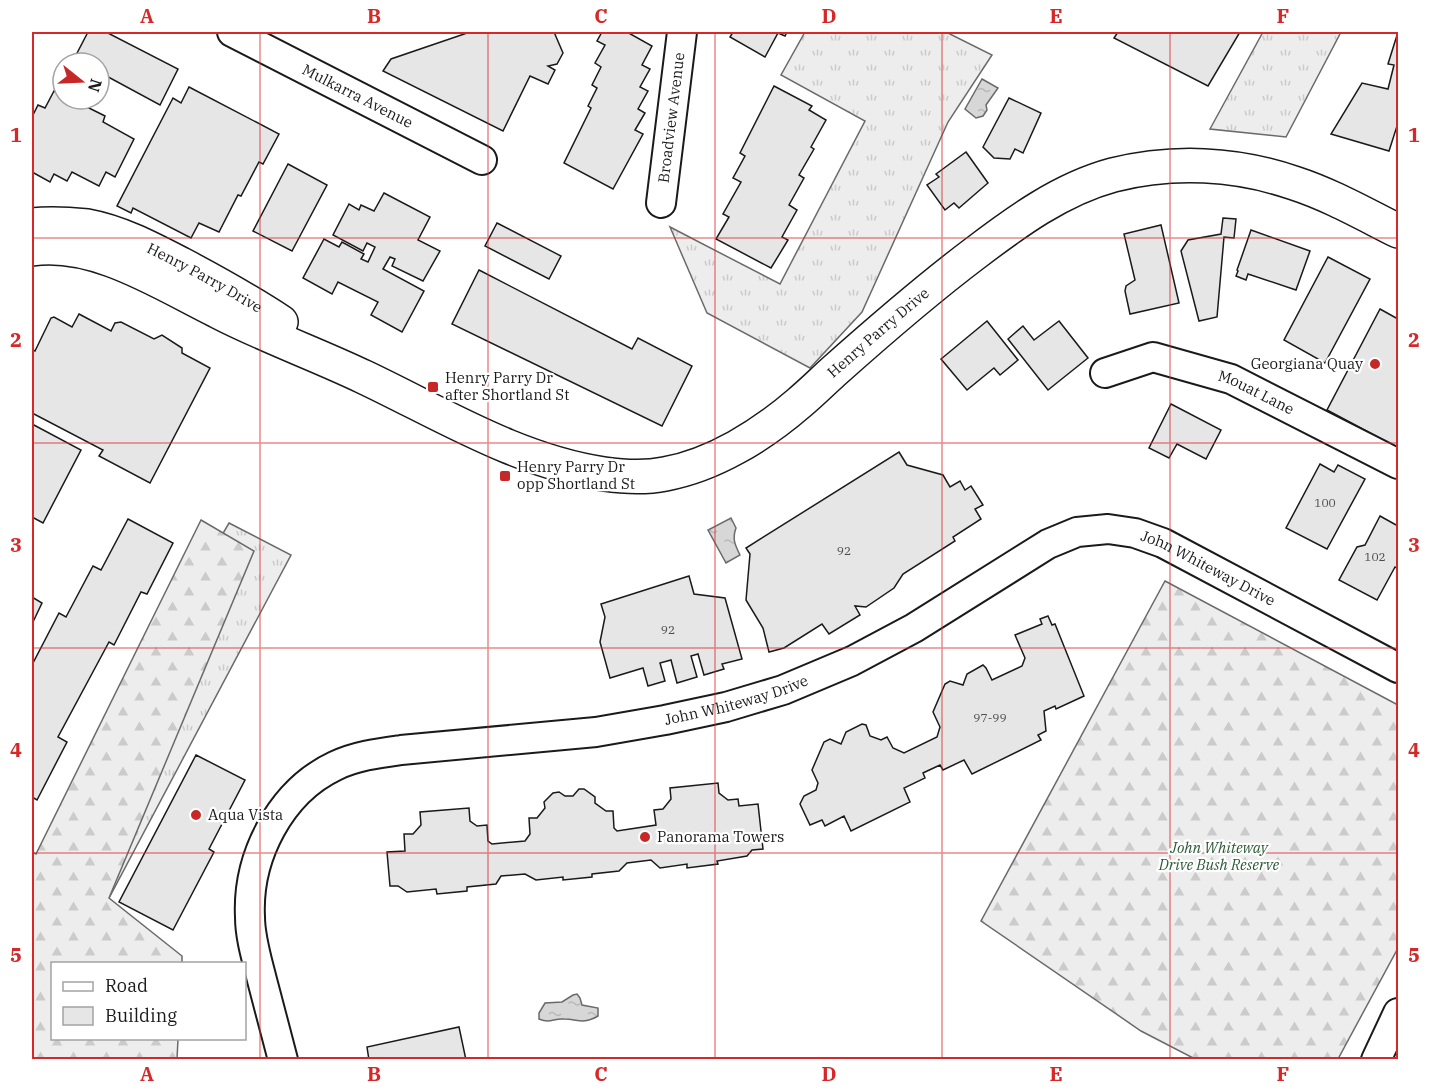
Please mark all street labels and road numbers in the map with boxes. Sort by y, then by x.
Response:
street label: Broadview Avenue [654,51,688,184]
street label: Mulkarra Avenue [299,60,416,132]
street label: Henry Parry Drive [144,238,266,317]
street label: Henry Parry Drive [823,283,933,382]
street label: Mouat Lane [1216,366,1298,419]
street label: John Whiteway Drive [1138,526,1279,610]
street label: John Whiteway Drive [663,671,811,729]

